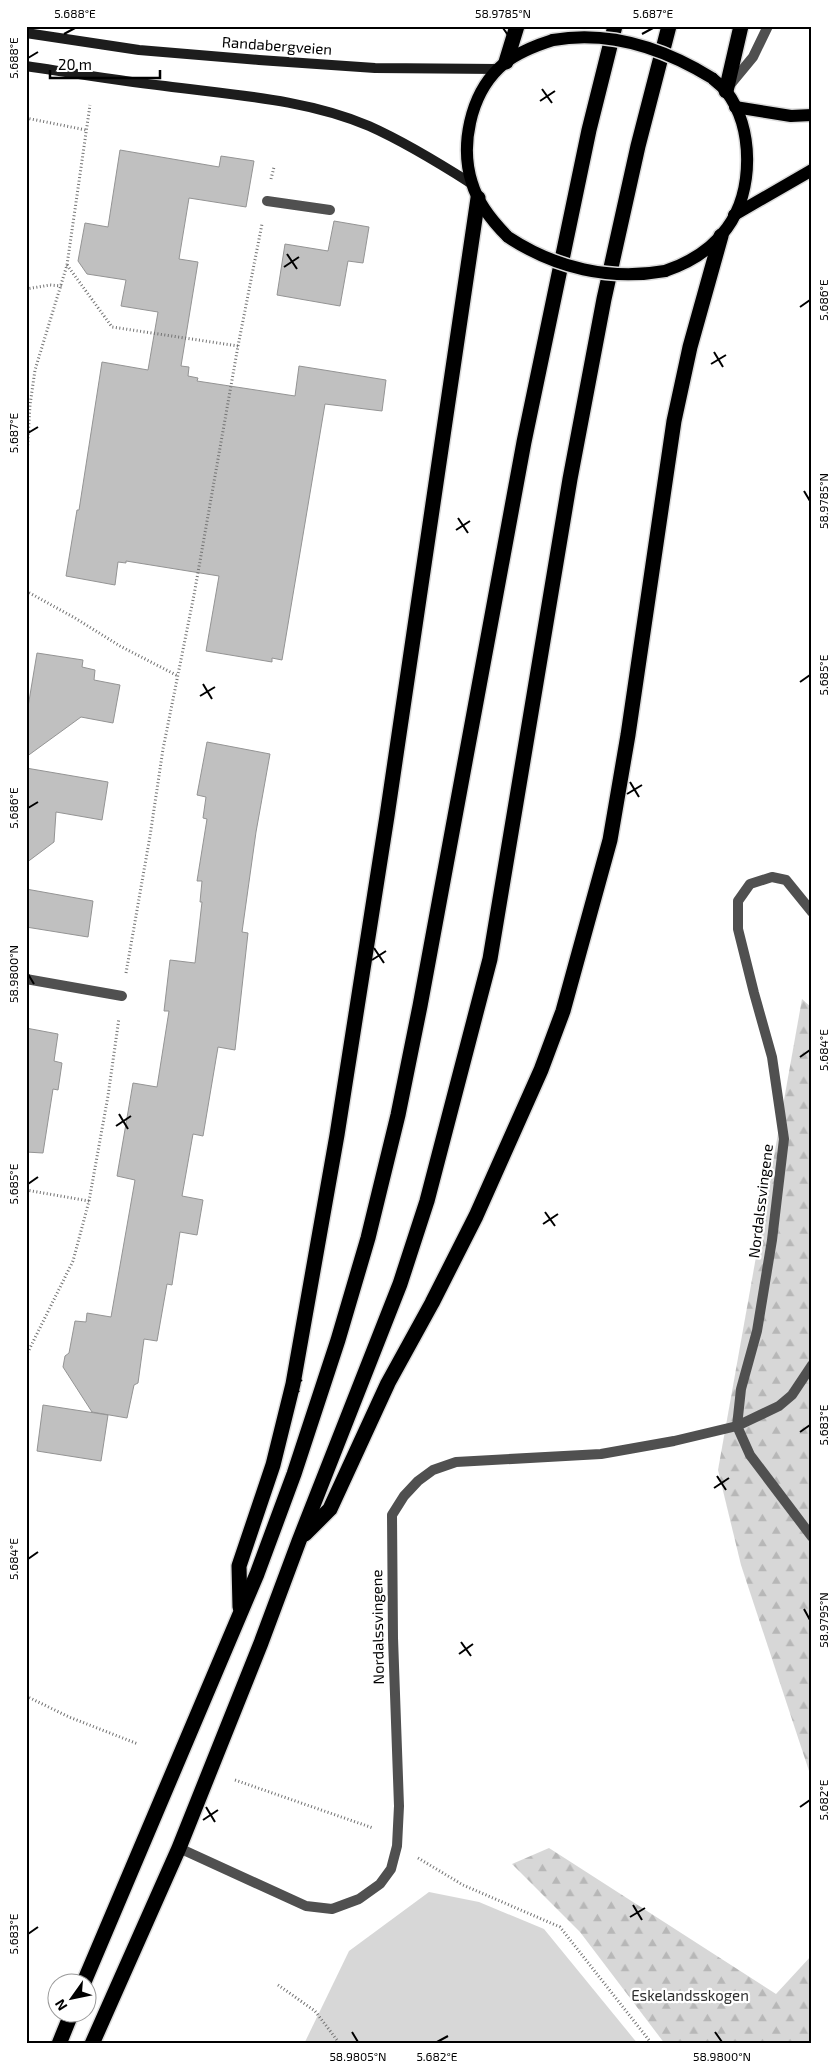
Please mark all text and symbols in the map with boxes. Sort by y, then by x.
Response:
text: 5.688°E [54,6,96,20]
text: 58.9785°N [475,6,531,20]
text: 5.687°E [633,6,674,20]
street label: Randabergveien [221,32,333,58]
text: 5.688°E [6,37,20,79]
scale bar [50,48,160,80]
text: 20 m [58,55,92,73]
text: 5.686°E [816,279,830,321]
text: 5.687°E [6,412,20,453]
text: 58.9785°N [816,473,830,529]
text: 5.685°E [816,654,830,695]
text: 5.686°E [6,787,20,829]
text: 58.9800°N [6,945,20,1003]
text: 5.684°E [816,1029,830,1071]
street label: Nordalssvingene [744,1143,776,1259]
text: 5.685°E [6,1163,20,1204]
text: 5.683°E [816,1404,830,1446]
text: 5.684°E [6,1538,20,1580]
street label: Nordalssvingene [367,1569,387,1685]
text: 58.9795°N [816,1592,830,1648]
text: 5.682°E [816,1779,830,1821]
text: 5.683°E [6,1913,20,1955]
north arrow [48,1972,98,2022]
park label: Eskelandsskogen [631,1986,749,2004]
text: N [51,1996,71,2014]
text: 58.9805°N [329,2049,387,2063]
text: 5.682°E [416,2049,458,2063]
text: 58.9800°N [693,2049,751,2063]

